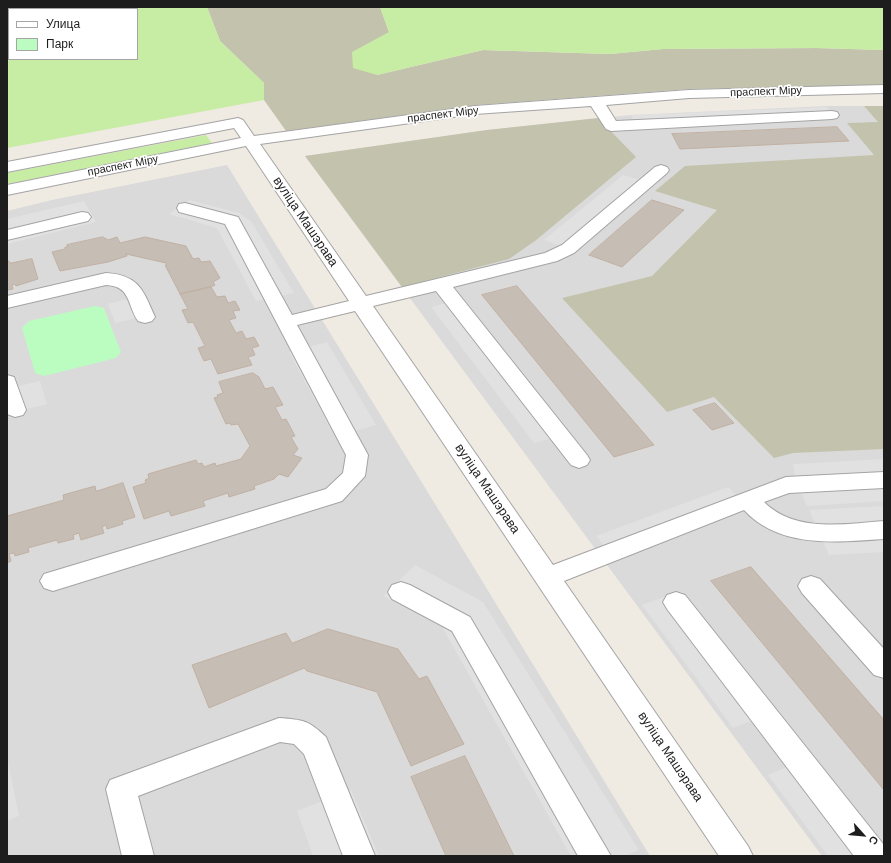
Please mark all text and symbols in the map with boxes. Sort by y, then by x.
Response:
legend [8,8,138,60]
text: Улица [46,16,80,32]
text: Парк [46,36,73,52]
street label: праспект Міру [730,84,802,100]
street label: праспект Міру [407,104,479,126]
street label: праспект Міру [87,153,159,179]
street label: вуліца Машэрава [269,174,341,270]
street label: вуліца Машэрава [451,441,523,537]
street label: вуліца Машэрава [634,709,706,805]
north arrow [843,815,883,855]
text: С [866,834,882,847]

